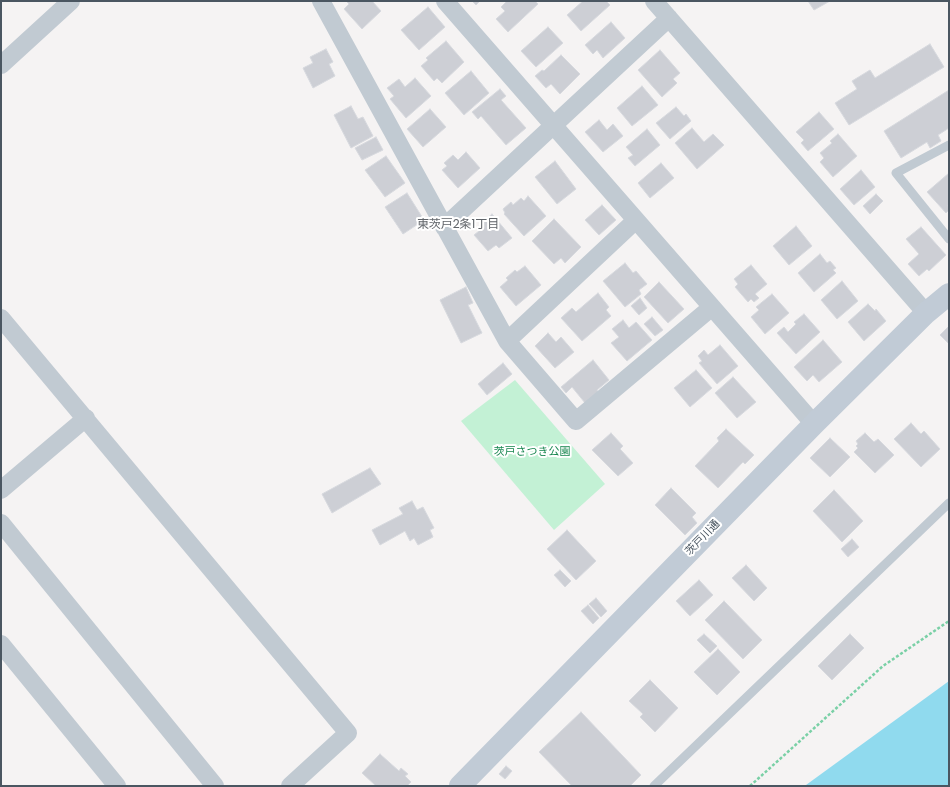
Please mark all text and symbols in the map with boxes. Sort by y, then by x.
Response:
district label: 東茨戸2条1丁目 [417,218,499,232]
park label: 茨戸さつき公園 [494,445,570,459]
street label: 茨戸川通 [683,518,723,558]

